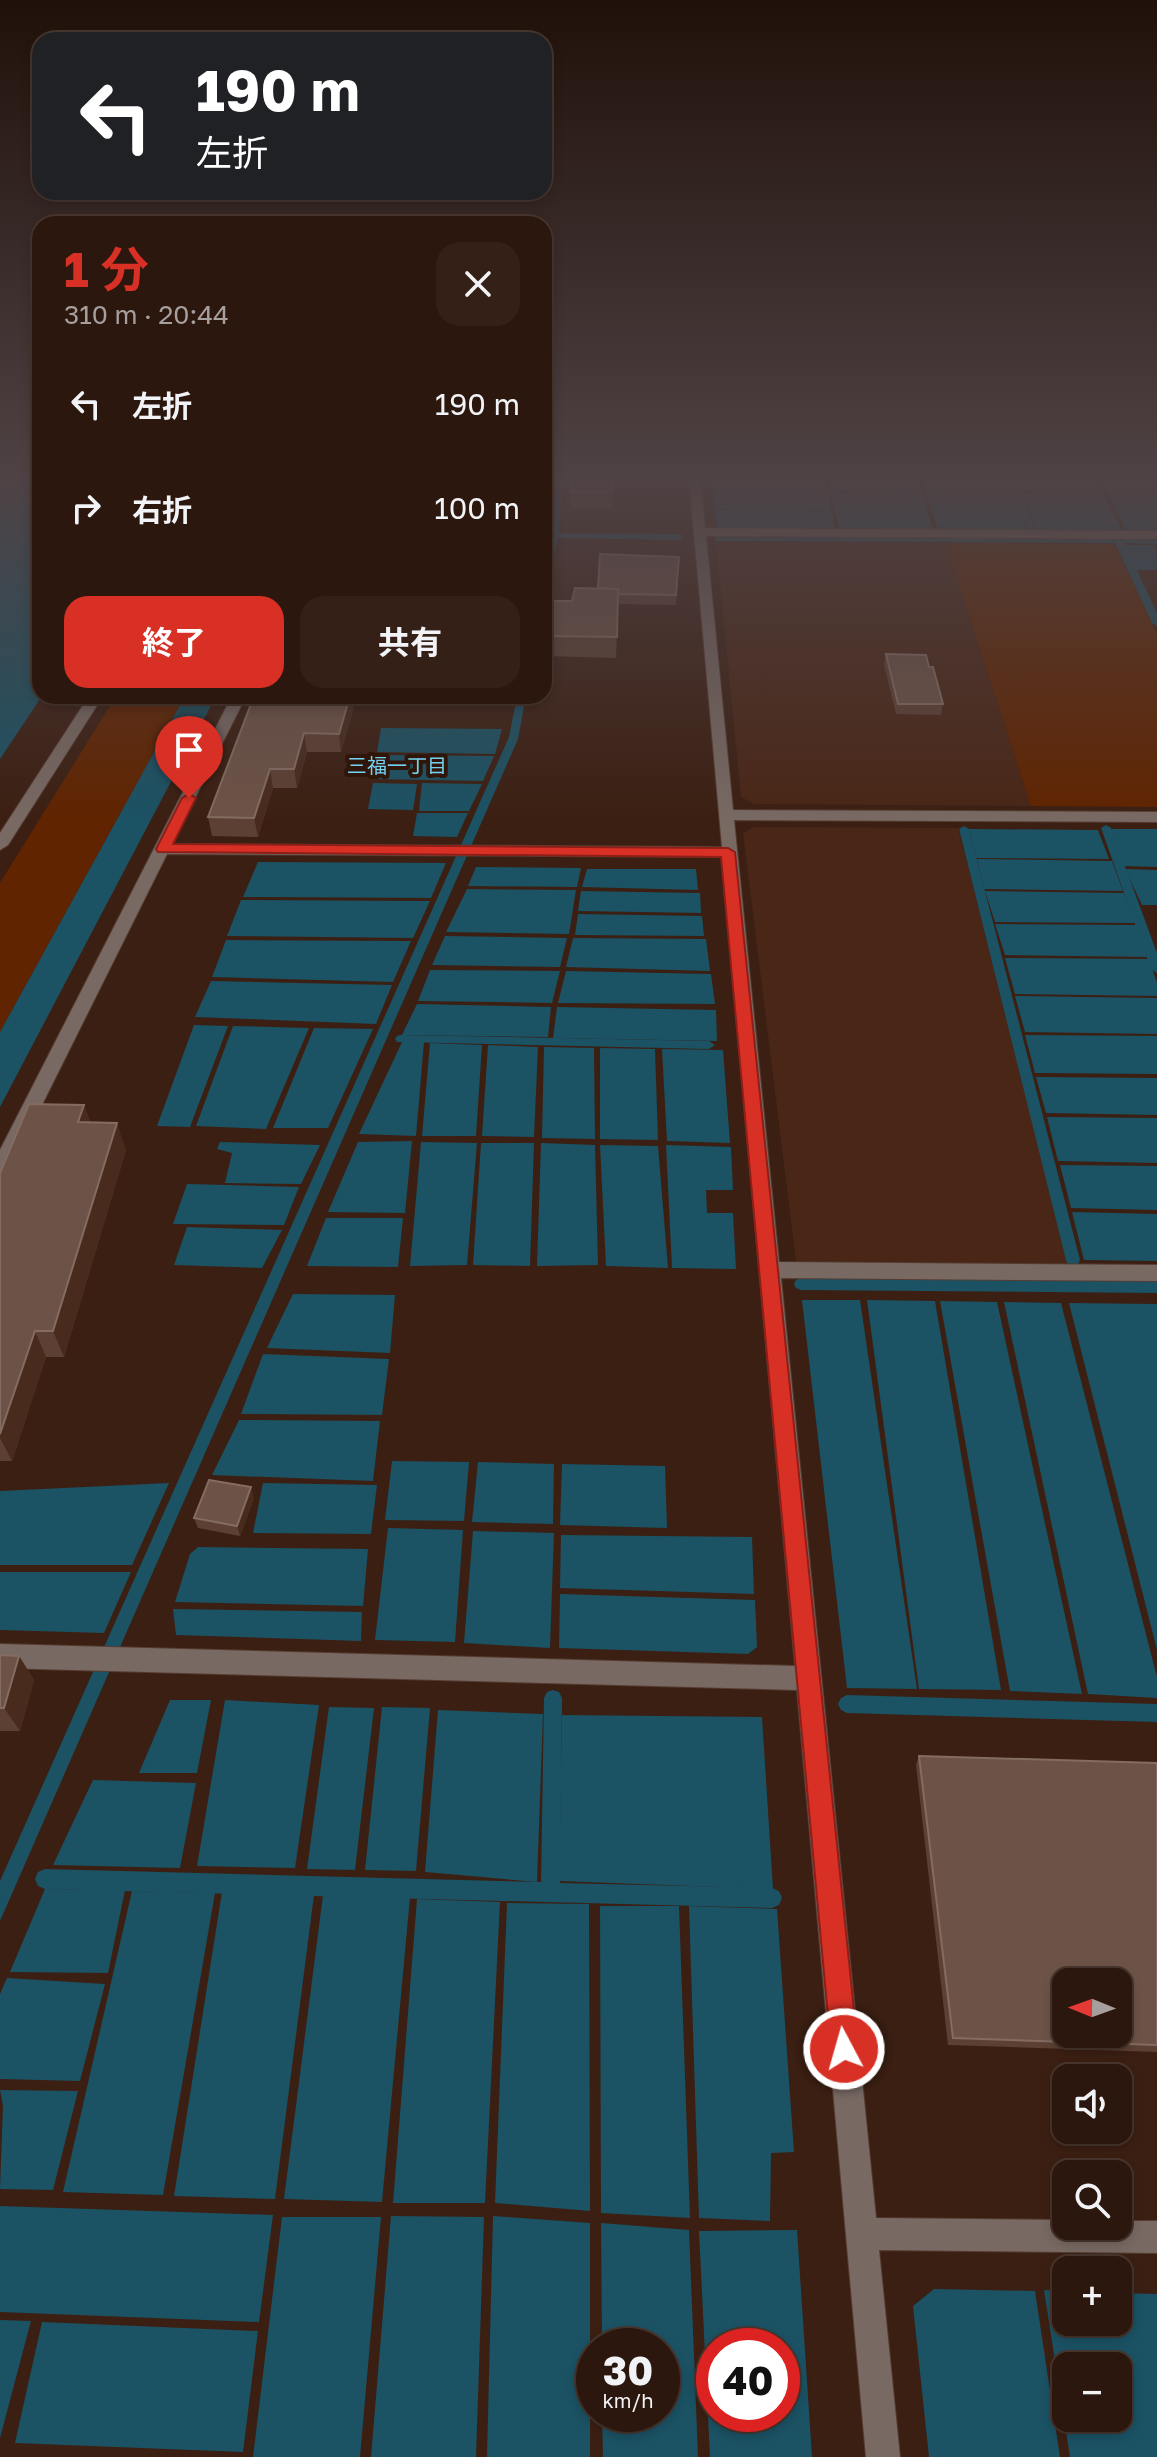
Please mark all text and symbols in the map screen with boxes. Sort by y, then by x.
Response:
text: 190 m [196,56,360,123]
icon: left [64,64,168,168]
text: 左折 [196,131,268,174]
text: 1 分 [64,240,149,298]
button: close [436,242,520,326]
text: 310 m · 20:44 [64,299,229,330]
icon: left [64,382,108,426]
text: 190 m [435,386,520,422]
text: 左折 [132,388,192,424]
icon: right [64,486,108,530]
text: 100 m [434,490,520,526]
text: 右折 [132,492,192,528]
button: 終了 [64,596,284,688]
button: 共有 [300,596,520,688]
pin [155,716,223,798]
icon: arrive [167,728,211,772]
district label: 三福一丁目 [347,753,447,777]
north arrow [1052,1968,1132,2048]
map controls [1052,1968,1132,2432]
position arrow [802,2007,886,2091]
button: sound [1052,2064,1132,2144]
button: search [1052,2160,1132,2240]
button: + [1052,2256,1132,2336]
speed limit sign: 40 [696,2328,800,2432]
text: 30 [603,2346,653,2394]
button: − [1052,2352,1132,2432]
text: km/h [603,2388,653,2412]

